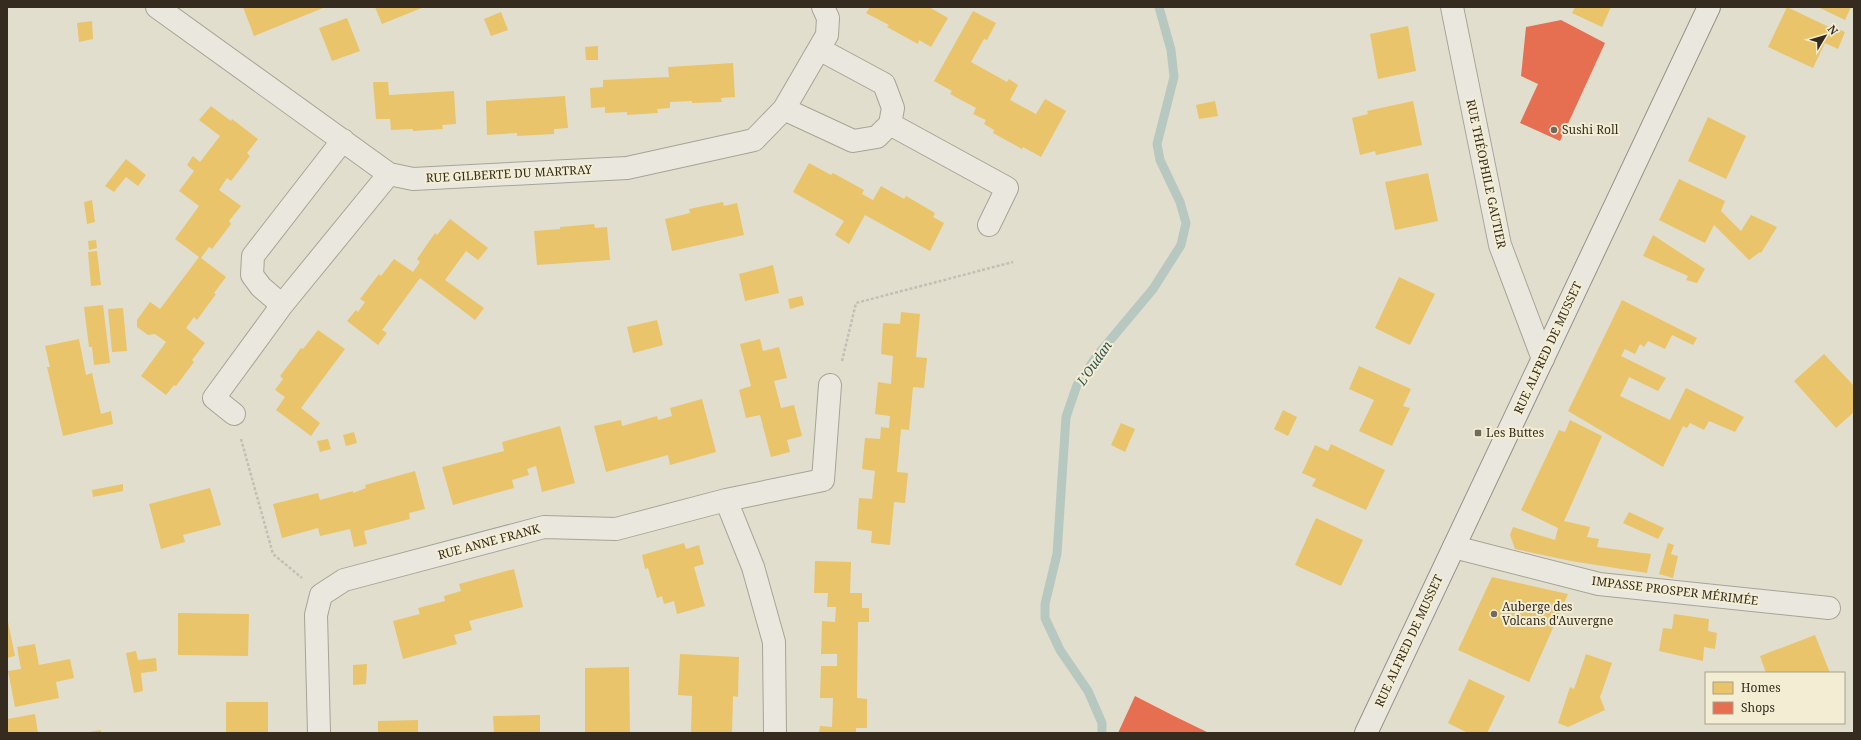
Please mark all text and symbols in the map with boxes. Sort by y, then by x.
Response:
north arrow [1805,16,1845,56]
text: N [1825,22,1842,38]
street label: RUE THÉOPHILE GAUTIER [1462,98,1511,250]
place label: Sushi Roll [1562,121,1619,138]
marker: Sushi Roll [1549,125,1559,135]
street label: RUE GILBERTE DU MARTRAY [425,161,593,186]
street label: RUE ALFRED DE MUSSET [1509,278,1586,417]
water label: L'Oudan [1072,337,1116,390]
place label: Les Buttes [1486,424,1544,441]
marker: Les Buttes [1473,428,1483,438]
street label: RUE ANNE FRANK [436,520,542,563]
street label: RUE ALFRED DE MUSSET [1370,571,1447,710]
street label: IMPASSE PROSPER MÉRIMÉE [1591,572,1759,609]
place label: Auberge des Volcans d'Auvergne [1502,598,1613,629]
marker: Auberge des Volcans d'Auvergne [1489,609,1499,619]
legend [1705,672,1845,724]
text: Homes [1741,679,1781,696]
text: Shops [1741,699,1775,716]

